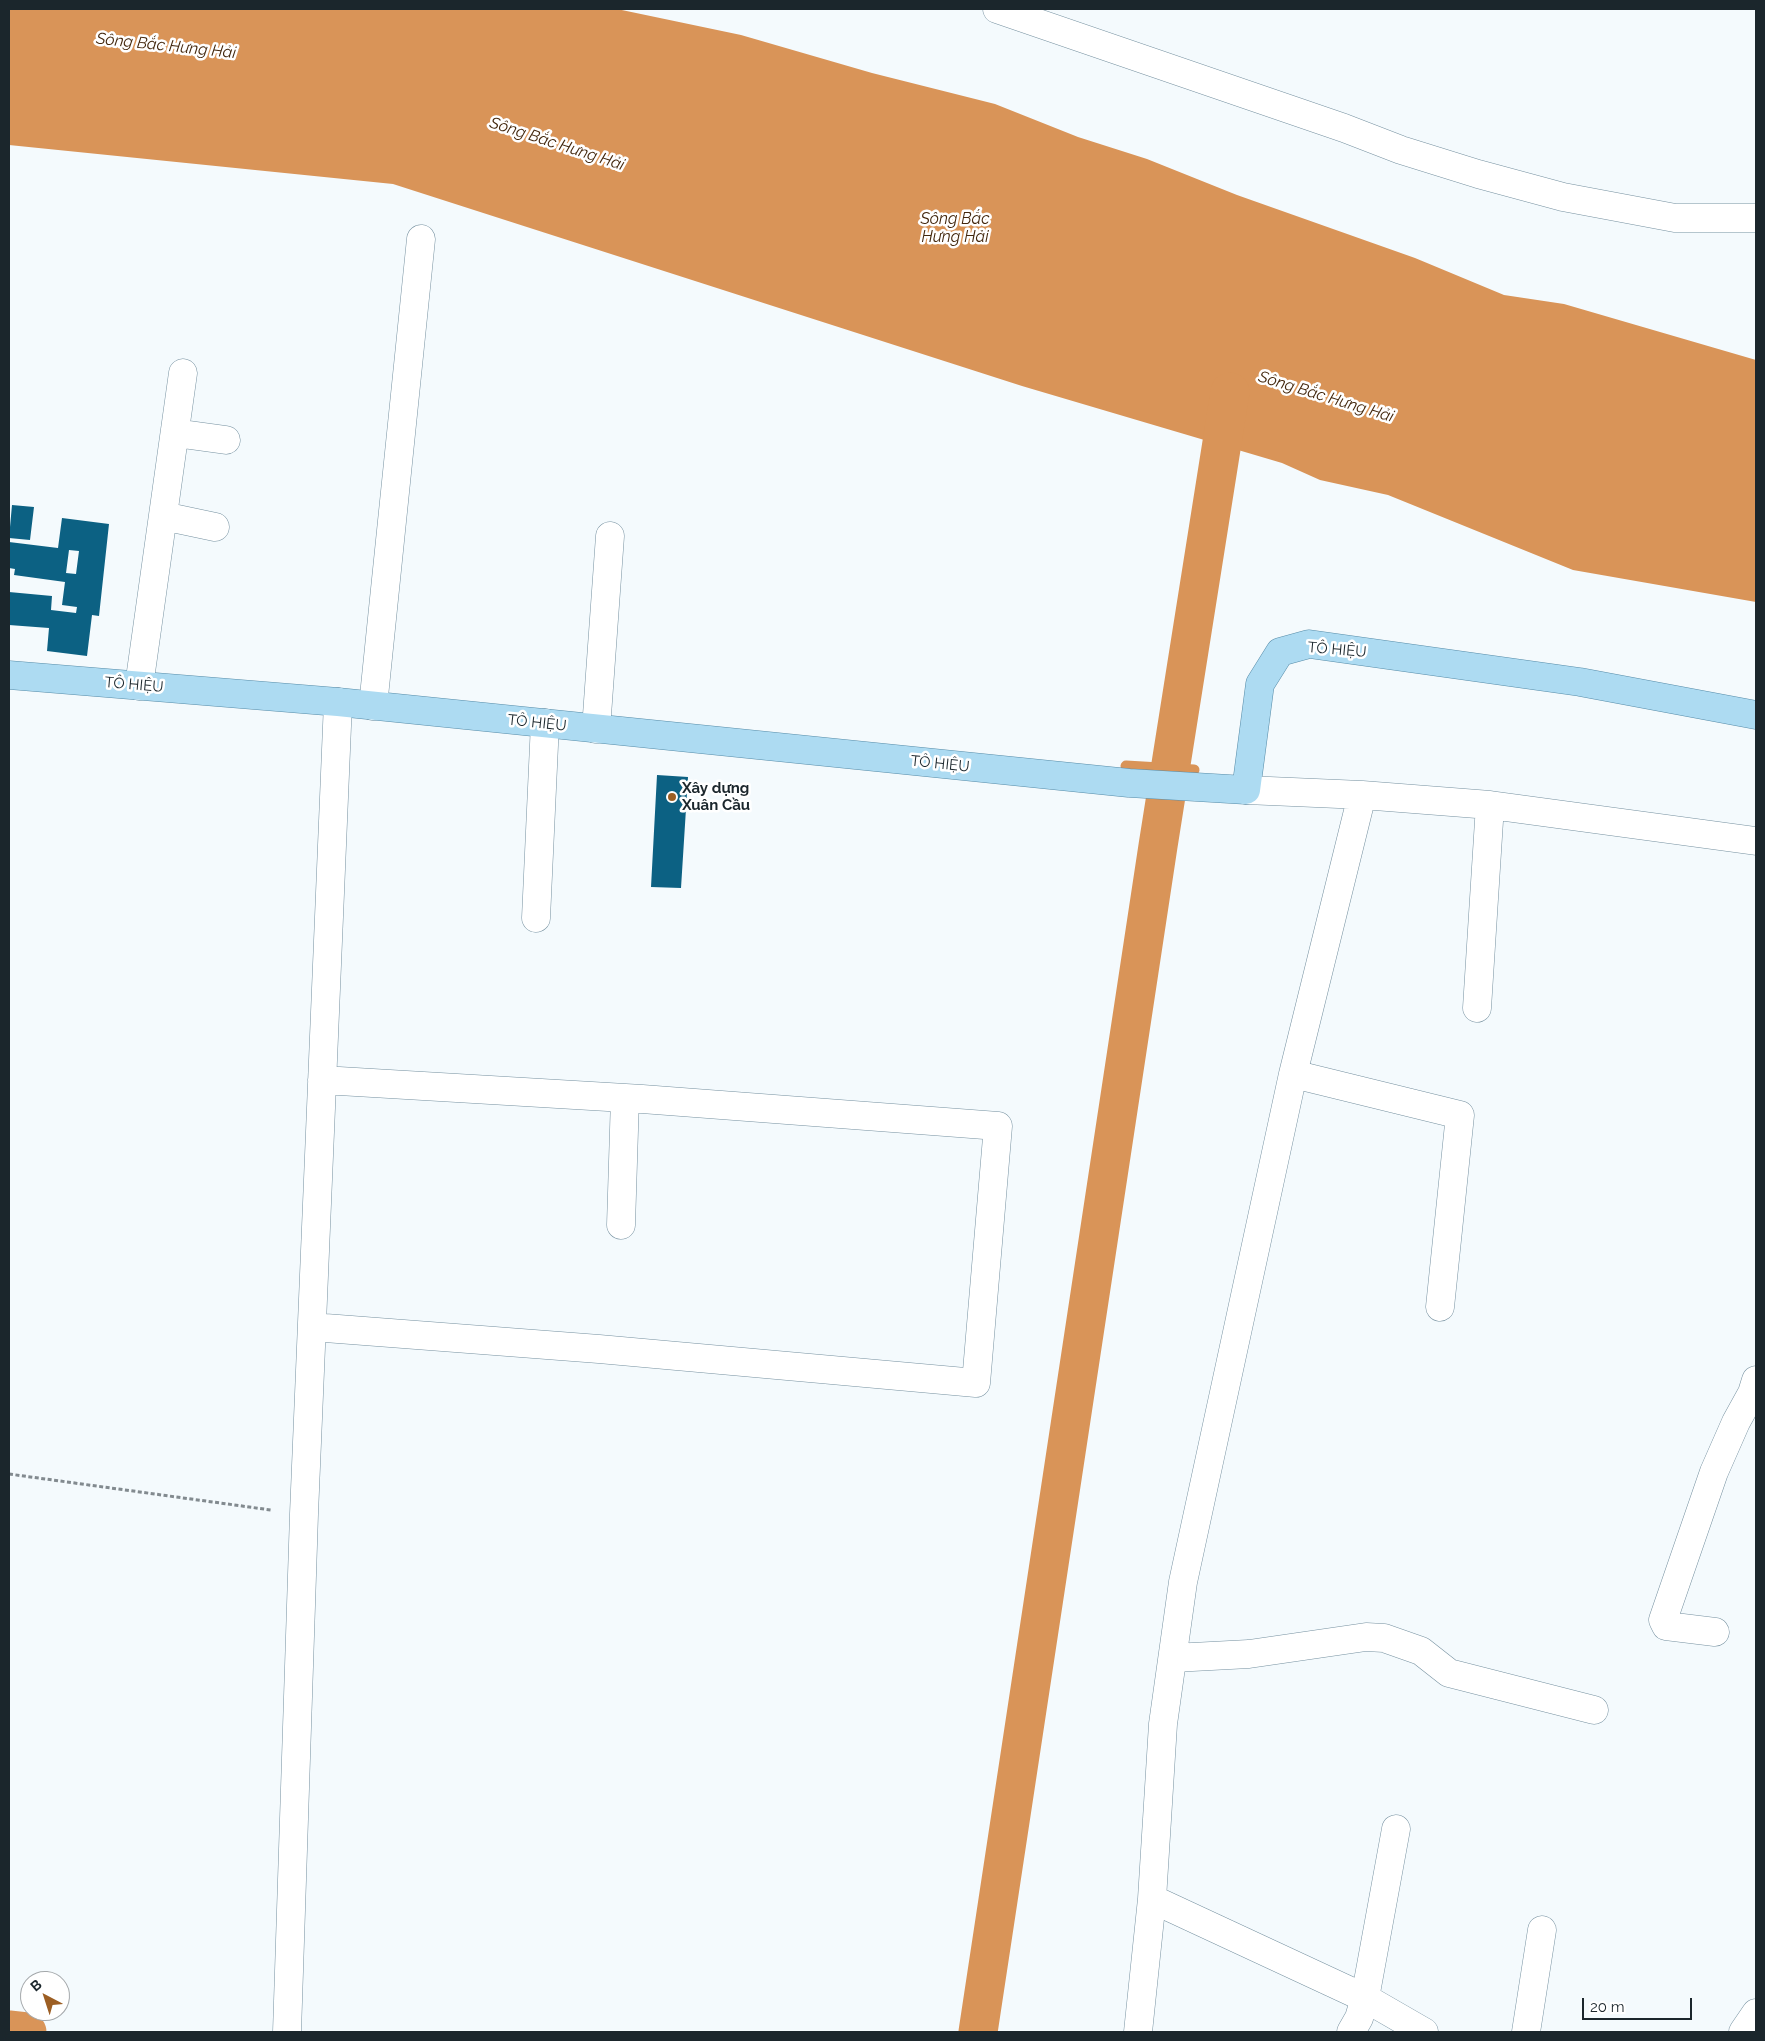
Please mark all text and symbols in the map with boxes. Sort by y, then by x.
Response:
water label: Sông Bắc Hưng Hải [95,29,237,63]
water label: Sông Bắc Hưng Hải [487,113,627,175]
water label: Sông Bắc Hưng Hải [920,209,990,247]
water label: Sông Bắc Hưng Hải [1256,367,1396,427]
street label: TÔ HIỆU [1307,638,1367,662]
street label: TÔ HIỆU [104,673,164,697]
street label: TÔ HIỆU [507,711,567,735]
street label: TÔ HIỆU [910,752,970,776]
place label: Xây dựng Xuân Cầu [682,779,750,814]
marker: Xây dựng Xuân Cầu [666,791,678,803]
north arrow [20,1971,70,2021]
text: B [27,1976,45,1994]
scale bar [1585,1988,1695,2020]
text: 20 m [1590,1998,1625,2016]

